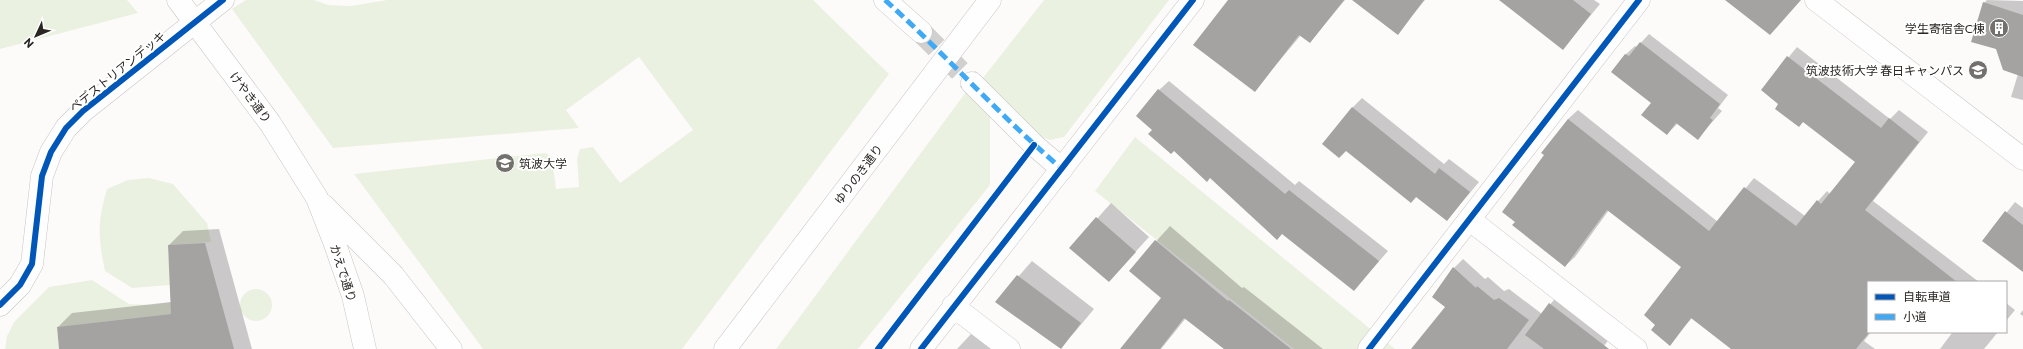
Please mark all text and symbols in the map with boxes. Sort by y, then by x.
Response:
north arrow [16,16,56,56]
building icon: 学生寄宿舎C棟 [1988,17,2010,39]
place label: 学生寄宿舎C棟 [1905,21,1985,35]
street label: ペデストリアンデッキ [66,28,168,114]
text: N [21,36,36,51]
school or university icon: 筑波技術大学 春日キャンパス [1967,59,1989,81]
place label: 筑波技術大学 春日キャンパス [1806,63,1964,77]
street label: けやき通り [227,69,275,125]
street label: ゆりのき通り [831,141,885,207]
school or university icon: 筑波大学 [494,152,516,174]
place label: 筑波大学 [519,156,567,170]
street label: かえで通り [328,242,360,304]
legend [1867,281,2007,333]
text: 自転車道 [1903,289,1951,303]
text: 小道 [1903,309,1927,323]

